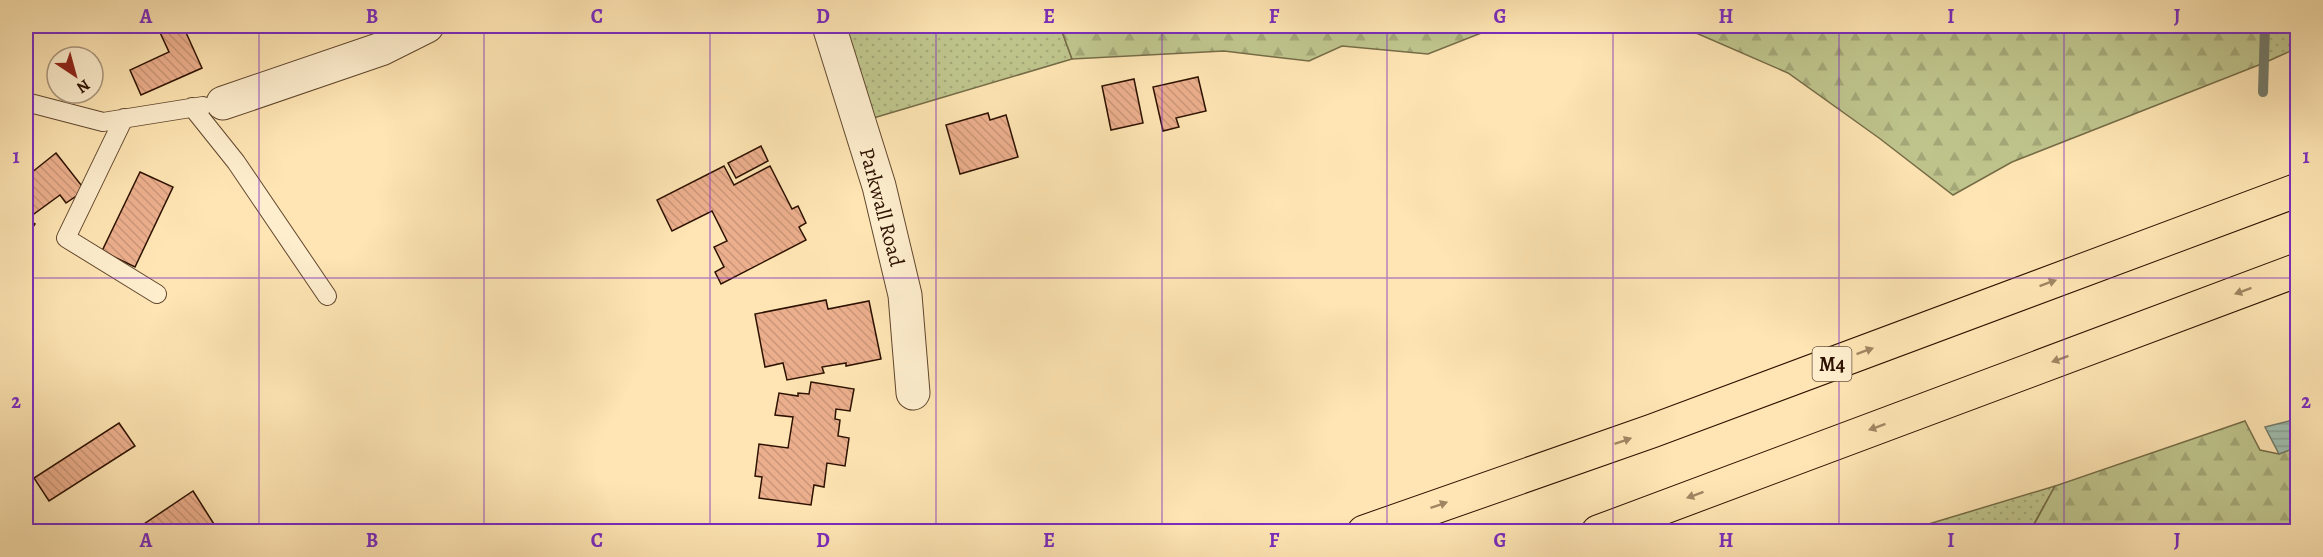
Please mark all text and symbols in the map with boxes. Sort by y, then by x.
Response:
text: A [139,3,153,30]
text: B [366,3,378,30]
text: C [591,3,603,30]
text: D [816,3,830,30]
text: E [1043,3,1055,30]
text: F [1269,3,1280,30]
text: G [1493,3,1507,30]
text: H [1719,3,1734,30]
text: I [1947,3,1955,30]
text: J [2174,3,2181,30]
north arrow [45,45,105,105]
text: N [72,74,94,99]
text: 1 [12,143,20,170]
text: 1 [2302,143,2310,170]
street label: Parkwall Road [853,145,911,270]
one-way arrow [2039,278,2057,287]
one-way arrow [2234,286,2252,296]
one-way arrow [1856,346,1874,355]
road number: M4 [1812,347,1852,381]
one-way arrow [2051,355,2069,364]
text: 2 [11,388,21,415]
text: 2 [2301,388,2311,415]
one-way arrow [1868,422,1886,432]
one-way arrow [1614,435,1632,445]
one-way arrow [1686,491,1704,501]
one-way arrow [1430,500,1448,510]
text: A [139,527,153,554]
text: B [366,527,378,554]
text: C [591,527,603,554]
text: D [816,527,830,554]
text: E [1043,527,1055,554]
text: F [1269,527,1280,554]
text: G [1493,527,1507,554]
text: H [1719,527,1734,554]
text: I [1947,527,1955,554]
text: J [2174,527,2181,554]

